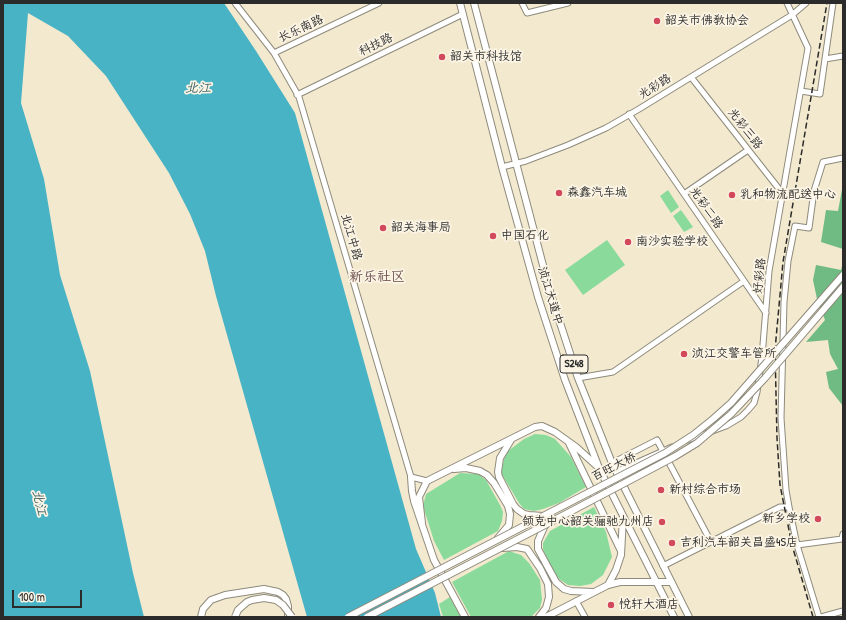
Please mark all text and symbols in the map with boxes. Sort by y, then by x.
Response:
street label: 长乐南路 [276,12,326,46]
place label: 韶关市佛教协会 [665,14,749,28]
marker: 韶关市佛教协会 [652,16,662,26]
street label: 科技路 [357,31,395,59]
place label: 韶关市科技馆 [450,50,522,64]
marker: 韶关市科技馆 [437,52,447,62]
street label: 光彩路 [636,71,674,103]
water label: 北江 [185,81,211,97]
street label: 光彩三路 [725,106,765,152]
street label: 光彩二路 [686,184,726,232]
place label: 森鑫汽车城 [567,186,627,200]
marker: 森鑫汽车城 [554,188,564,198]
place label: 乳和物流配送中心 [740,188,836,202]
marker: 乳和物流配送中心 [727,190,737,200]
street label: 北江中路 [337,212,365,262]
place label: 韶关海事局 [391,221,451,235]
marker: 韶关海事局 [378,223,388,233]
place label: 中国石化 [501,229,549,243]
marker: 中国石化 [488,231,498,241]
place label: 南沙实验学校 [636,235,708,249]
marker: 南沙实验学校 [623,237,633,247]
street label: 好彩路 [751,257,769,295]
street label: 浈江大道中 [534,265,566,327]
district label: 新乐社区 [349,269,405,285]
place label: 浈江交警车管所 [692,347,776,361]
marker: 浈江交警车管所 [679,349,689,359]
road number: S248 [560,355,588,373]
street label: 百旺大桥 [589,450,639,484]
place label: 新村综合市场 [669,483,741,497]
marker: 新村综合市场 [656,485,666,495]
water label: 北江 [28,489,50,517]
place label: 新乡学校 [762,512,810,526]
marker: 新乡学校 [813,514,823,524]
place label: 领克中心韶关骊驰九州店 [522,515,654,529]
marker: 领克中心韶关骊驰九州店 [657,517,667,527]
place label: 吉利汽车韶关昌盛4S店 [680,536,798,550]
marker: 吉利汽车韶关昌盛4S店 [667,538,677,548]
scale bar [14,582,84,608]
text: 100 m [19,588,45,605]
place label: 悦轩大酒店 [619,598,679,612]
marker: 悦轩大酒店 [606,600,616,610]

